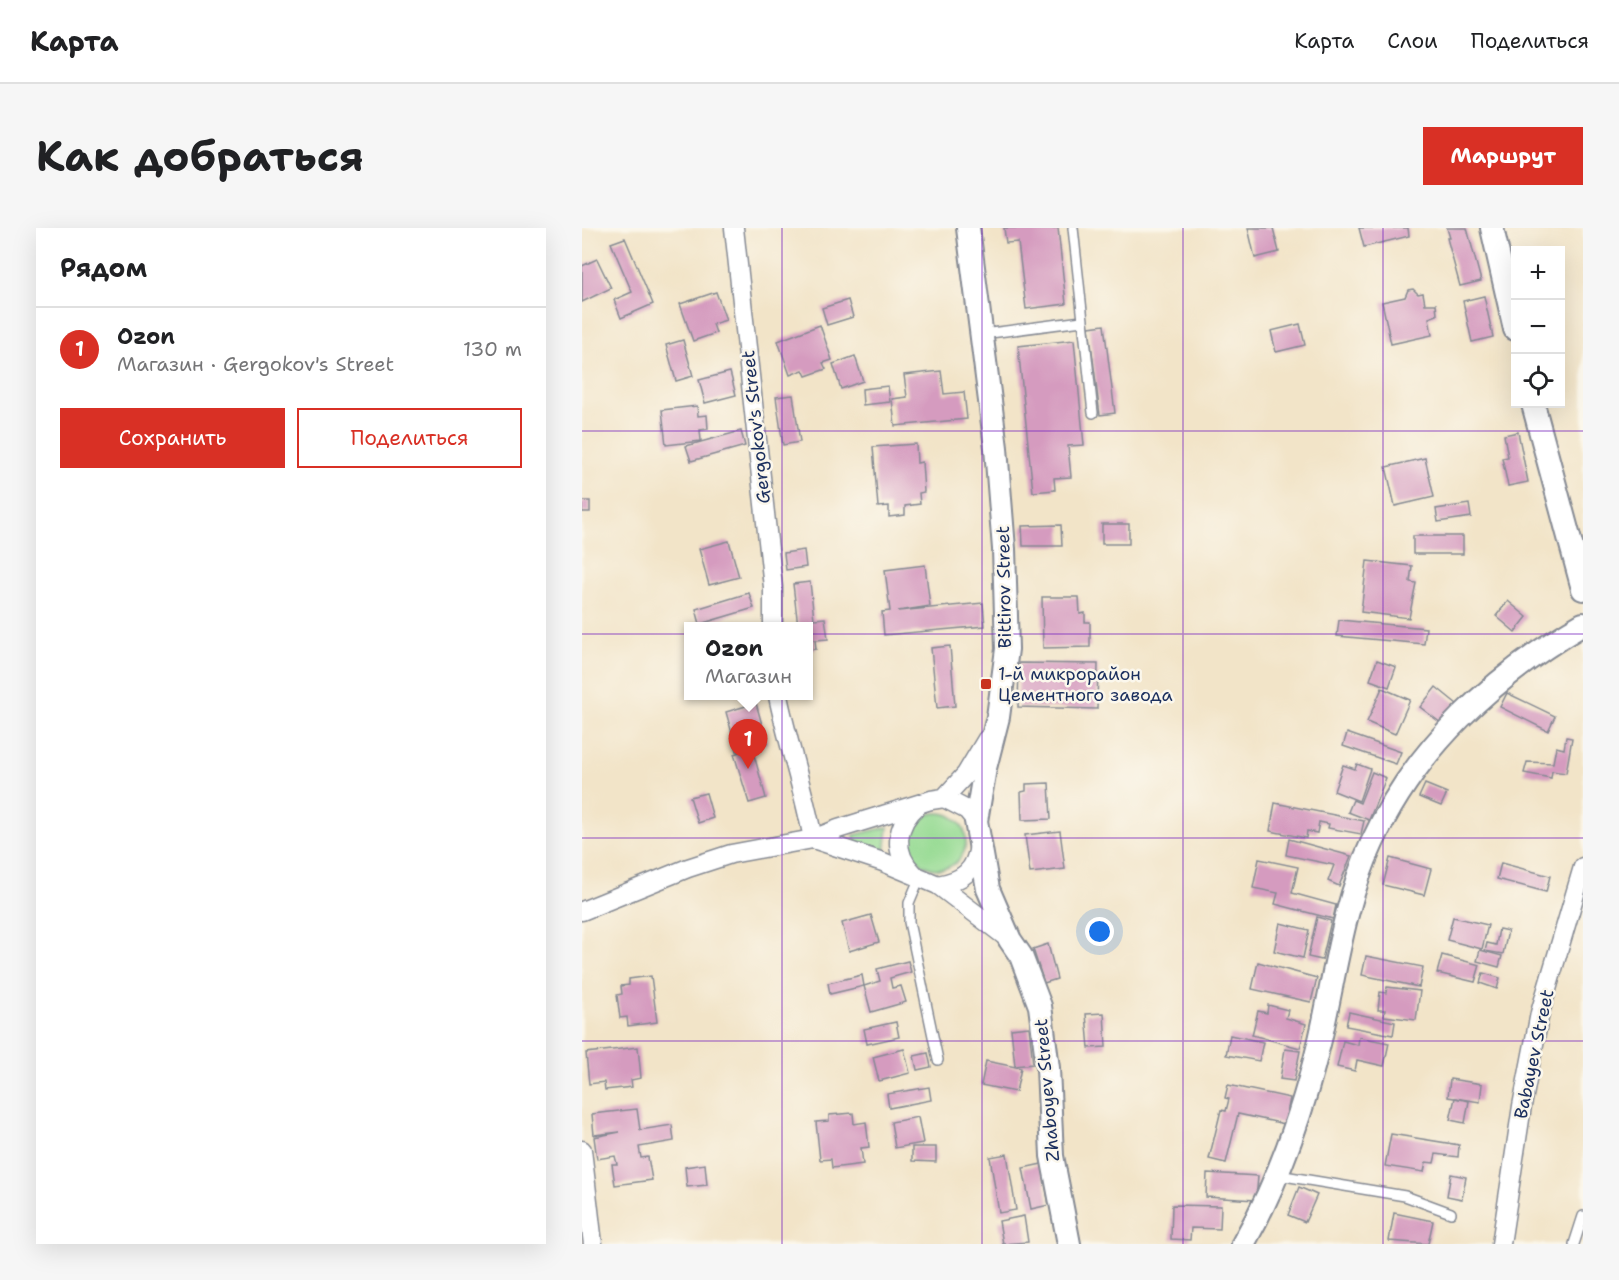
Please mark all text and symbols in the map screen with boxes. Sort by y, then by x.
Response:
text: Карта [30,22,119,60]
text: Карта [1294,27,1354,55]
text: Слои [1387,27,1438,55]
text: Поделиться [1471,27,1589,55]
button: Маршрут [1423,127,1583,185]
text: Как добраться [36,128,364,184]
map controls [1511,246,1565,408]
button: + [1511,246,1565,300]
text: Рядом [60,250,147,285]
button: − [1511,300,1565,354]
text: Ozon [117,322,175,351]
text: 1 [75,336,84,362]
text: 130 m [463,336,522,362]
street label: Gergokov's Street [736,349,776,505]
text: Магазин · Gergokov's Street [117,351,394,377]
button: locate [1511,354,1565,408]
button: Сохранить [60,408,285,468]
button: Поделиться [297,408,522,468]
street label: Bittirov Street [991,525,1017,648]
popup [684,622,813,700]
text: Ozon [705,634,763,663]
place label: 1-й микрорайон Цементного завода [998,662,1173,707]
text: Магазин [705,663,792,689]
marker: 1-й микрорайон Цементного завода [979,677,993,691]
pin: 1 [728,720,768,769]
your location [1085,917,1114,946]
street label: Babayev Street [1509,987,1559,1121]
street label: Zhaboyev Street [1029,1017,1065,1162]

